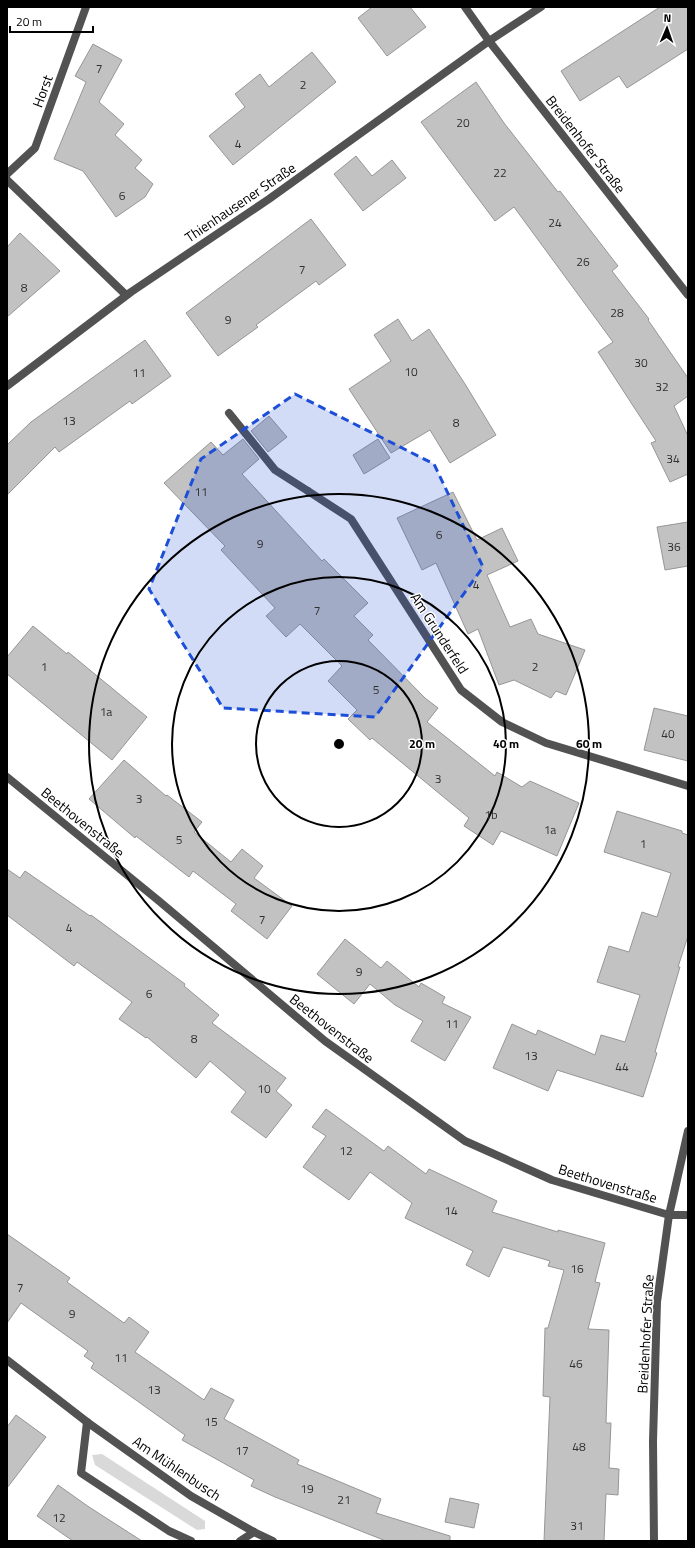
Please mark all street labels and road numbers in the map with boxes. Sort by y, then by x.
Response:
street label: Horst [26,72,58,110]
street label: Breidenhofer Straße [541,91,631,197]
street label: Thienhausener Straße [180,157,300,247]
street label: Am Grunderfeld [406,588,474,678]
street label: Beethovenstraße [37,782,129,862]
street label: Beethovenstraße [285,988,379,1068]
street label: Beethovenstraße [556,1158,660,1208]
street label: Breidenhofer Straße [631,1274,659,1394]
street label: Am Mühlenbusch [129,1431,225,1505]

